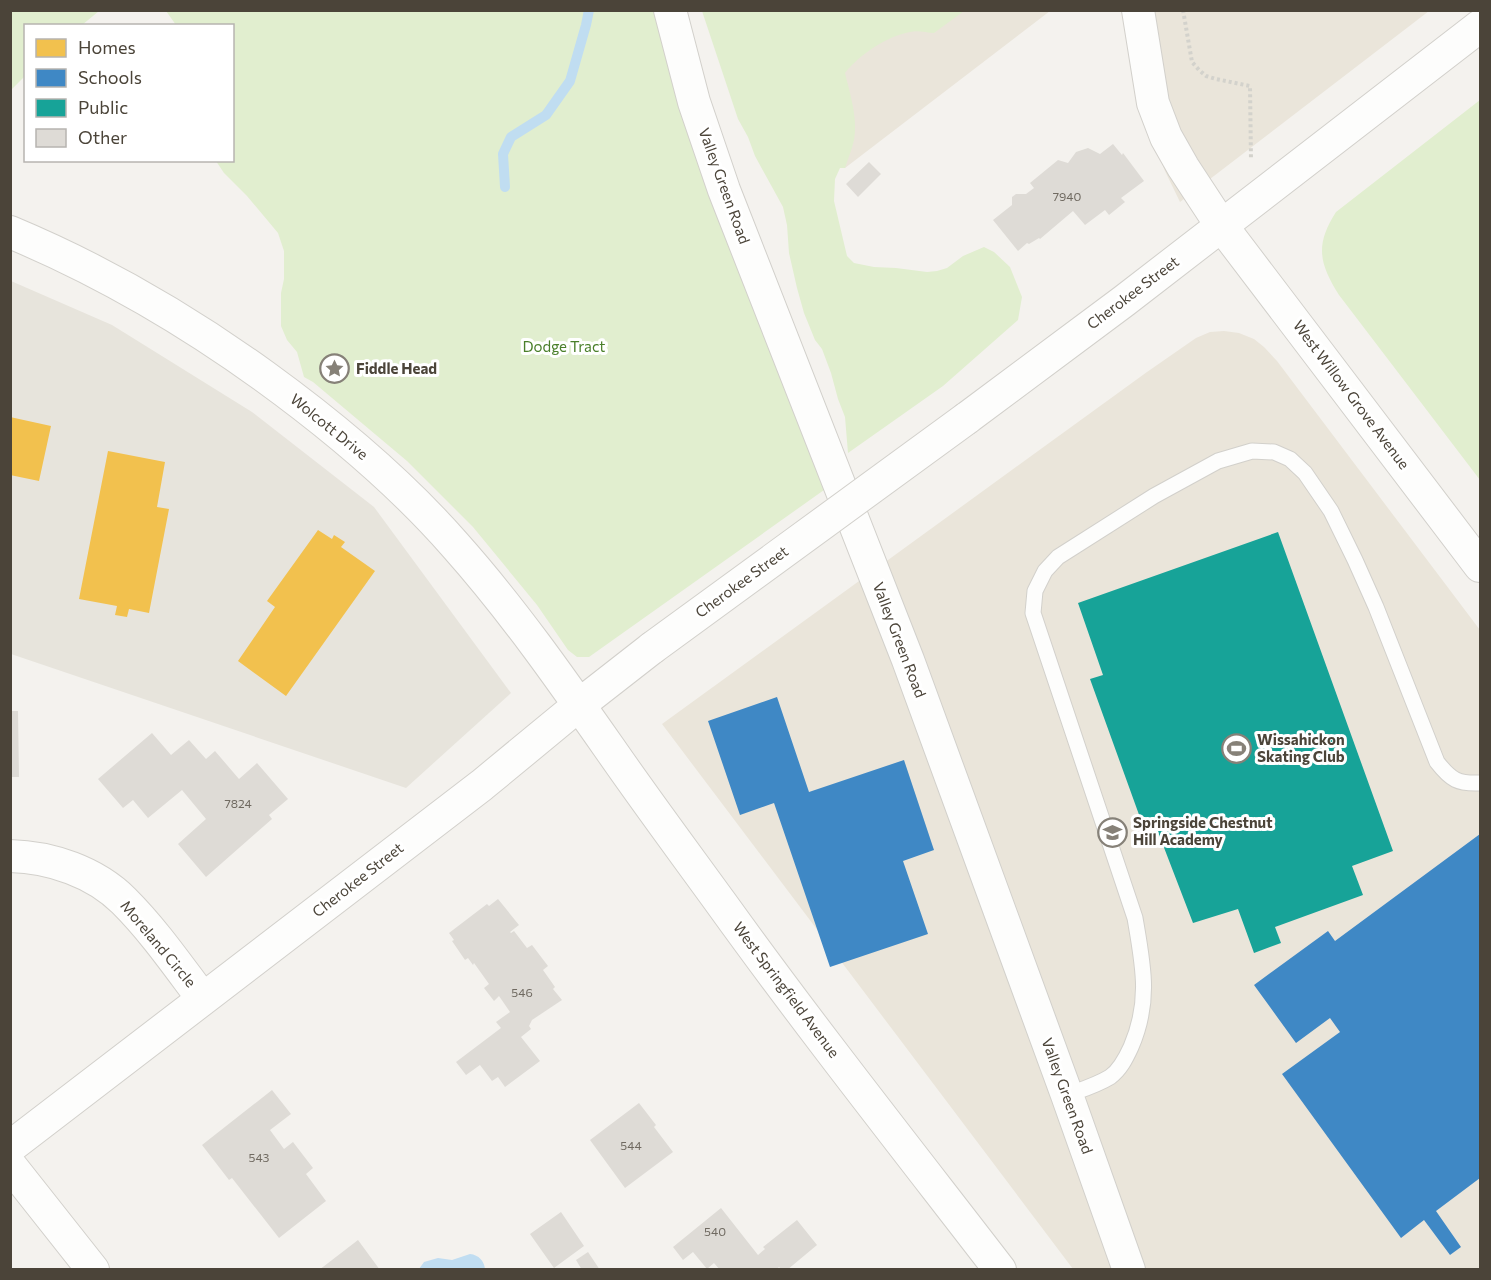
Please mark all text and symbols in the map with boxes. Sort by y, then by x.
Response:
legend [24,24,234,162]
text: Homes [78,36,136,58]
text: Schools [78,66,142,88]
text: Public [78,96,128,118]
street label: Valley Green Road [696,125,754,246]
text: Other [78,126,127,148]
house number: 7940 [1053,189,1081,203]
street label: Cherokee Street [1083,252,1182,333]
street label: West Willow Grove Avenue [1290,316,1414,473]
park label: Dodge Tract [522,337,606,355]
place icon: Fiddle Head [319,353,351,385]
place label: Fiddle Head [356,359,437,377]
street label: Wolcott Drive [287,389,372,463]
street label: Cherokee Street [691,541,791,621]
street label: Valley Green Road [870,579,930,700]
place label: Wissahickon Skating Club [1257,730,1345,765]
sports icon: Wissahickon Skating Club [1220,733,1252,765]
house number: 7824 [224,796,252,810]
place label: Springside Chestnut Hill Academy [1133,813,1273,848]
school or university icon: Springside Chestnut Hill Academy [1096,816,1128,848]
street label: Cherokee Street [308,838,406,920]
street label: Moreland Circle [117,896,200,990]
street label: West Springfield Avenue [730,918,844,1061]
house number: 546 [511,985,533,999]
street label: Valley Green Road [1039,1035,1097,1156]
house number: 544 [620,1138,642,1152]
house number: 543 [249,1150,270,1164]
house number: 540 [704,1224,726,1238]

